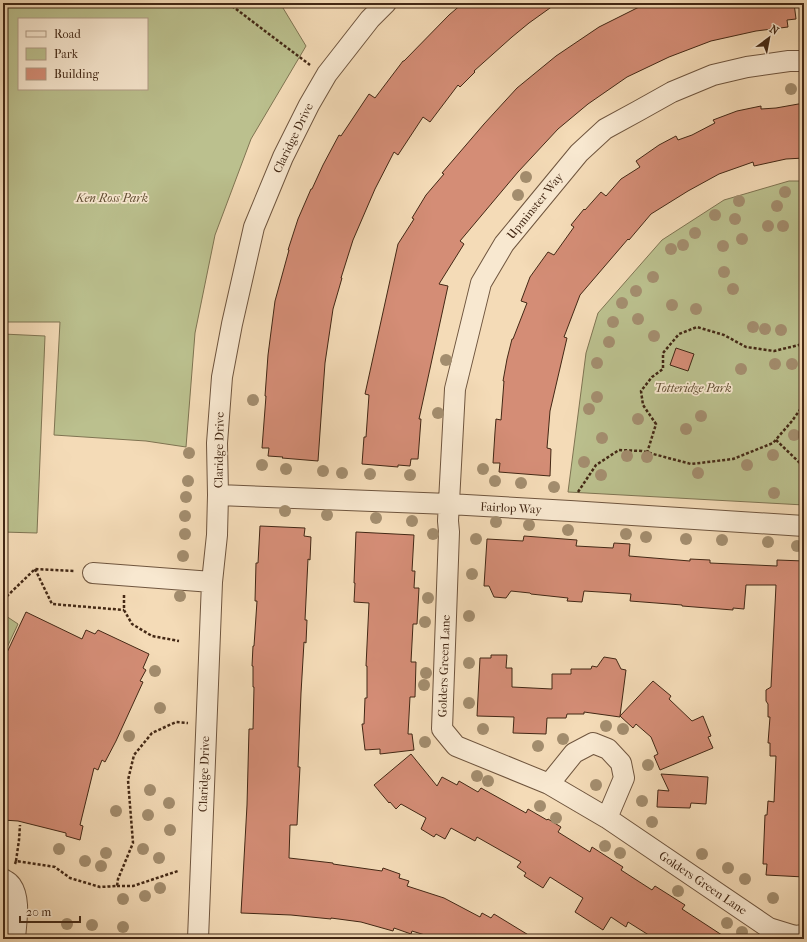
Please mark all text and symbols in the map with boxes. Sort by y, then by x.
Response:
legend [18,18,148,90]
north arrow [749,18,789,58]
text: N [767,22,782,38]
text: Road [54,27,81,41]
text: Park [54,47,79,61]
text: Building [54,67,99,81]
street label: Claridge Drive [270,101,316,175]
street label: Upminster Way [504,170,566,242]
park label: Ken Ross Park [75,191,148,205]
park label: Totteridge Park [655,381,731,395]
street label: Claridge Drive [211,412,227,488]
street label: Fairlop Way [480,499,543,517]
street label: Golders Green Lane [435,614,453,718]
street label: Claridge Drive [196,736,212,812]
street label: Golders Green Lane [656,848,750,918]
scale bar [20,898,80,924]
text: 20 m [26,905,51,919]

